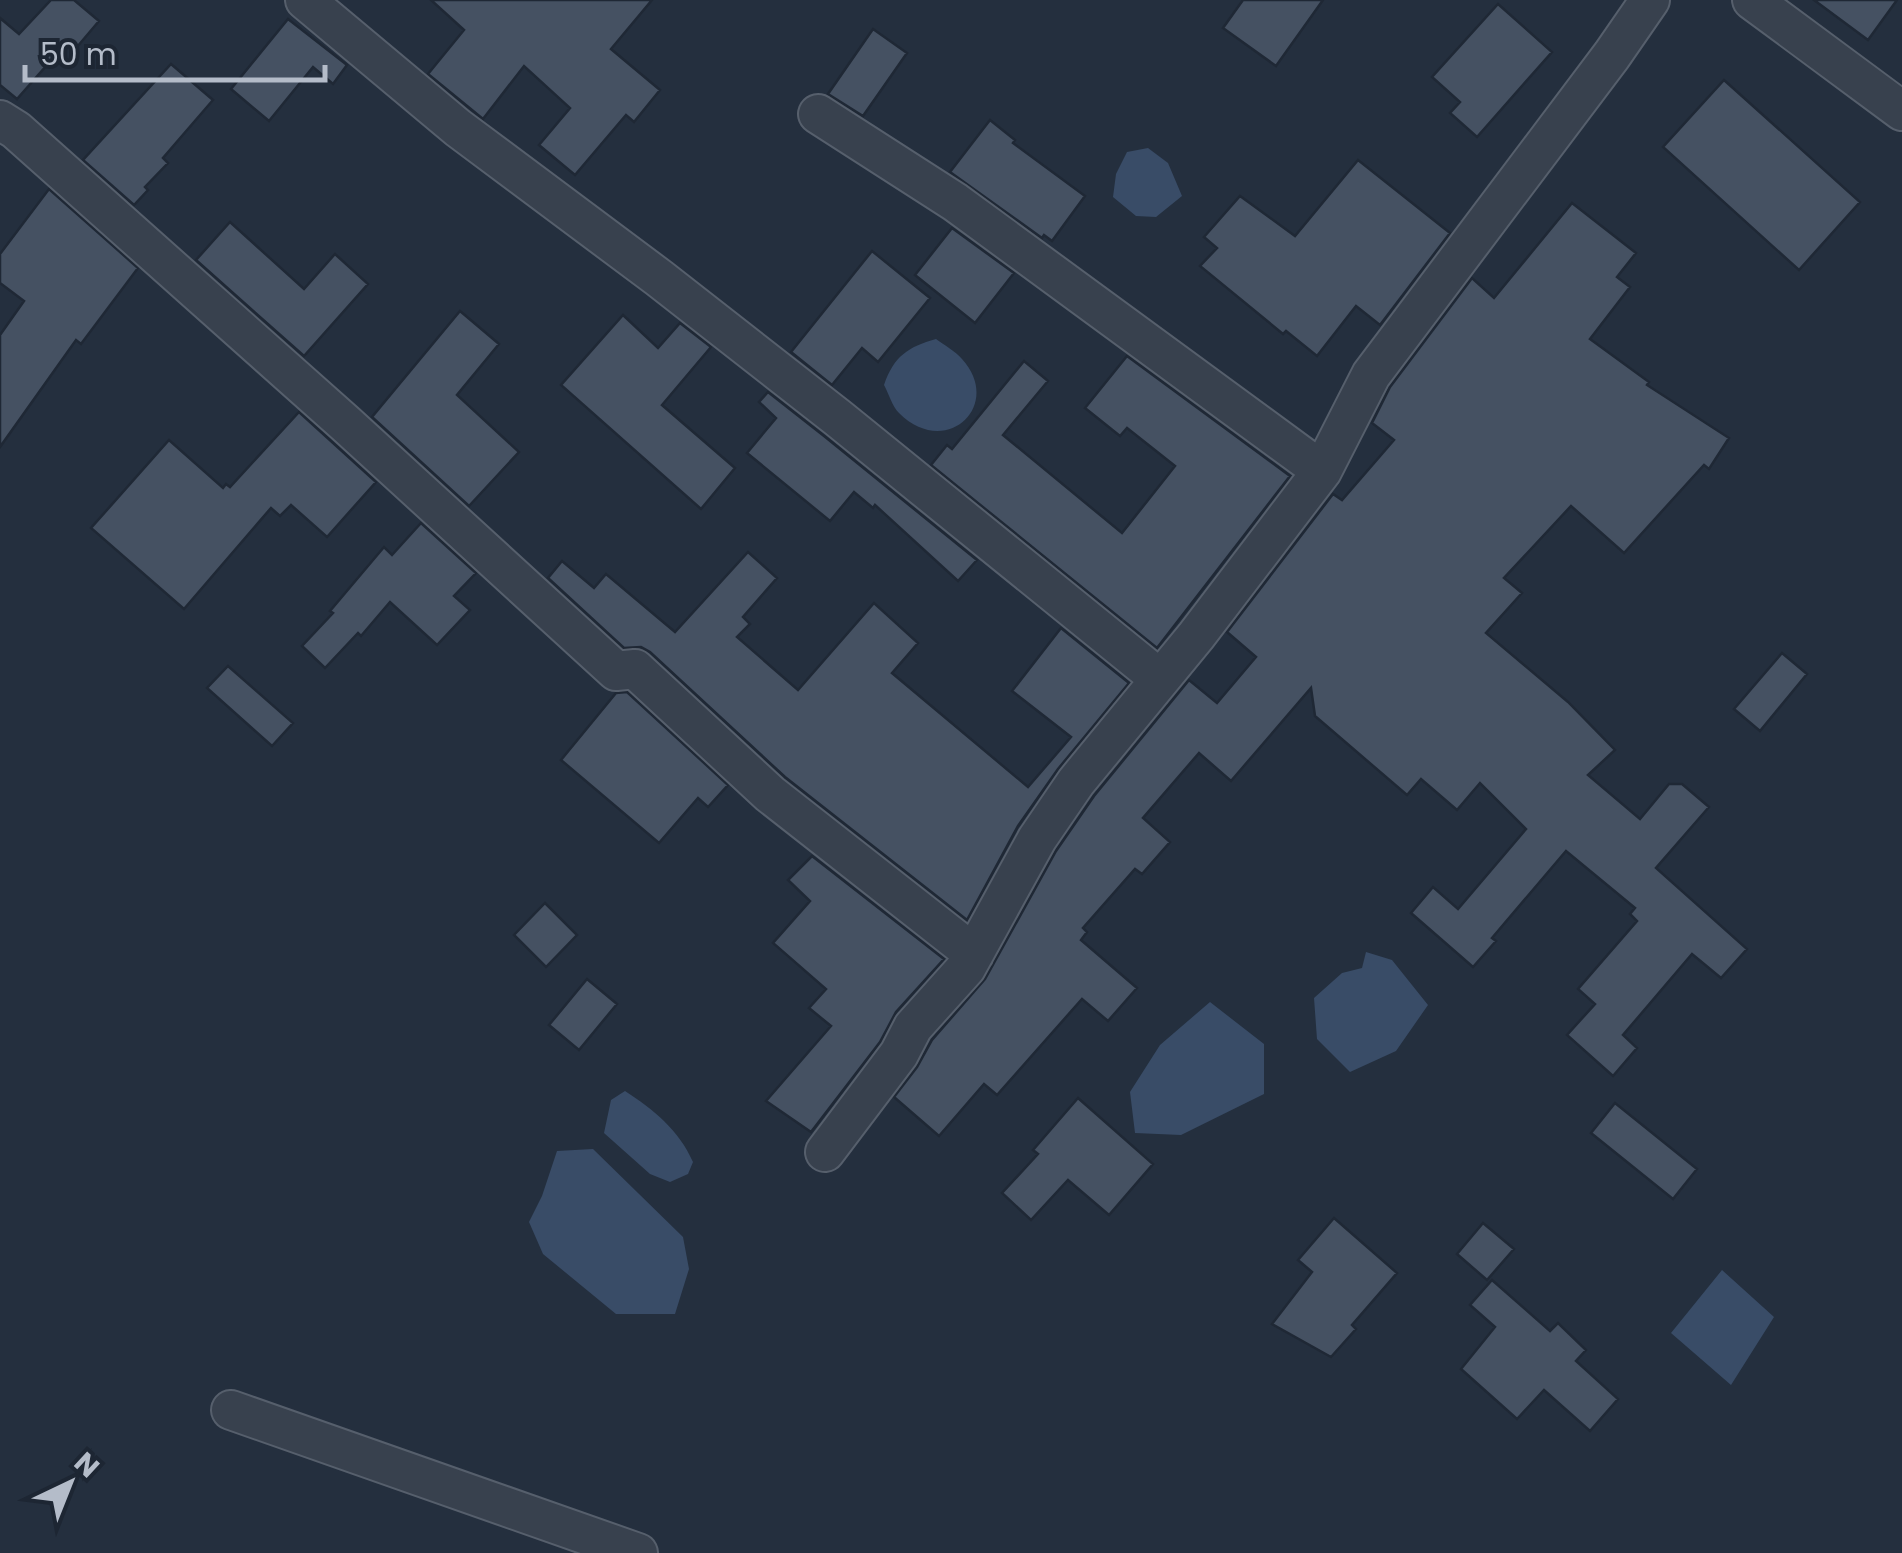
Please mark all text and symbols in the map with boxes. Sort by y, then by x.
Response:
scale bar [25,20,325,82]
text: 50 m [40,33,117,76]
north arrow [20,1433,120,1533]
text: N [66,1444,108,1487]

